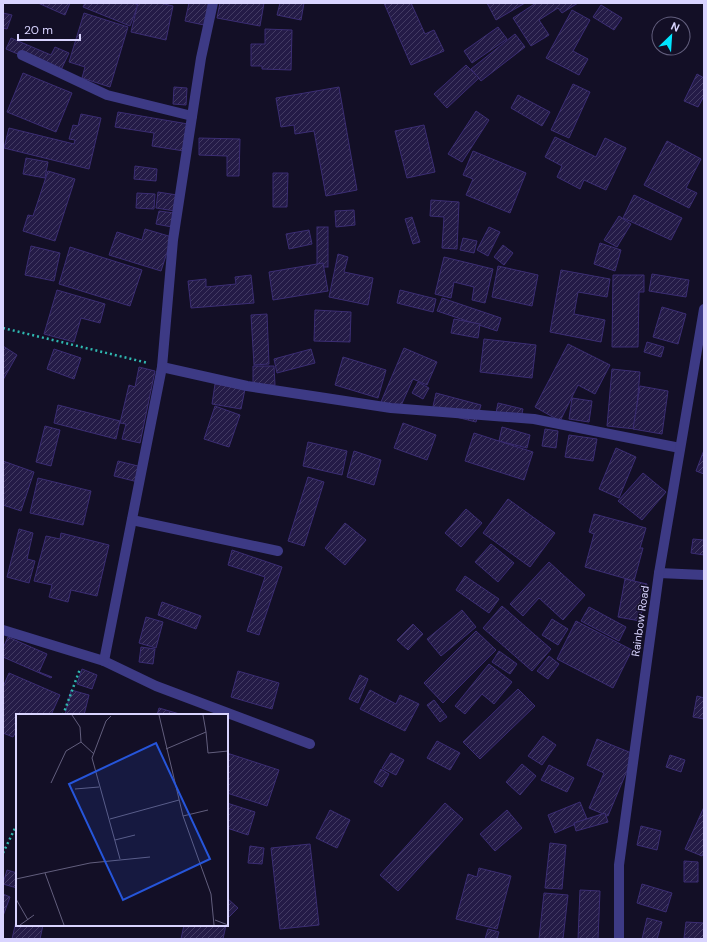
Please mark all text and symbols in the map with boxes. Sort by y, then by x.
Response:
scale bar [18,16,80,42]
north arrow [651,16,691,56]
text: N [669,19,682,35]
text: 20 m [24,22,53,38]
street label: Rainbow Road [628,585,652,657]
inset map [16,714,228,926]

